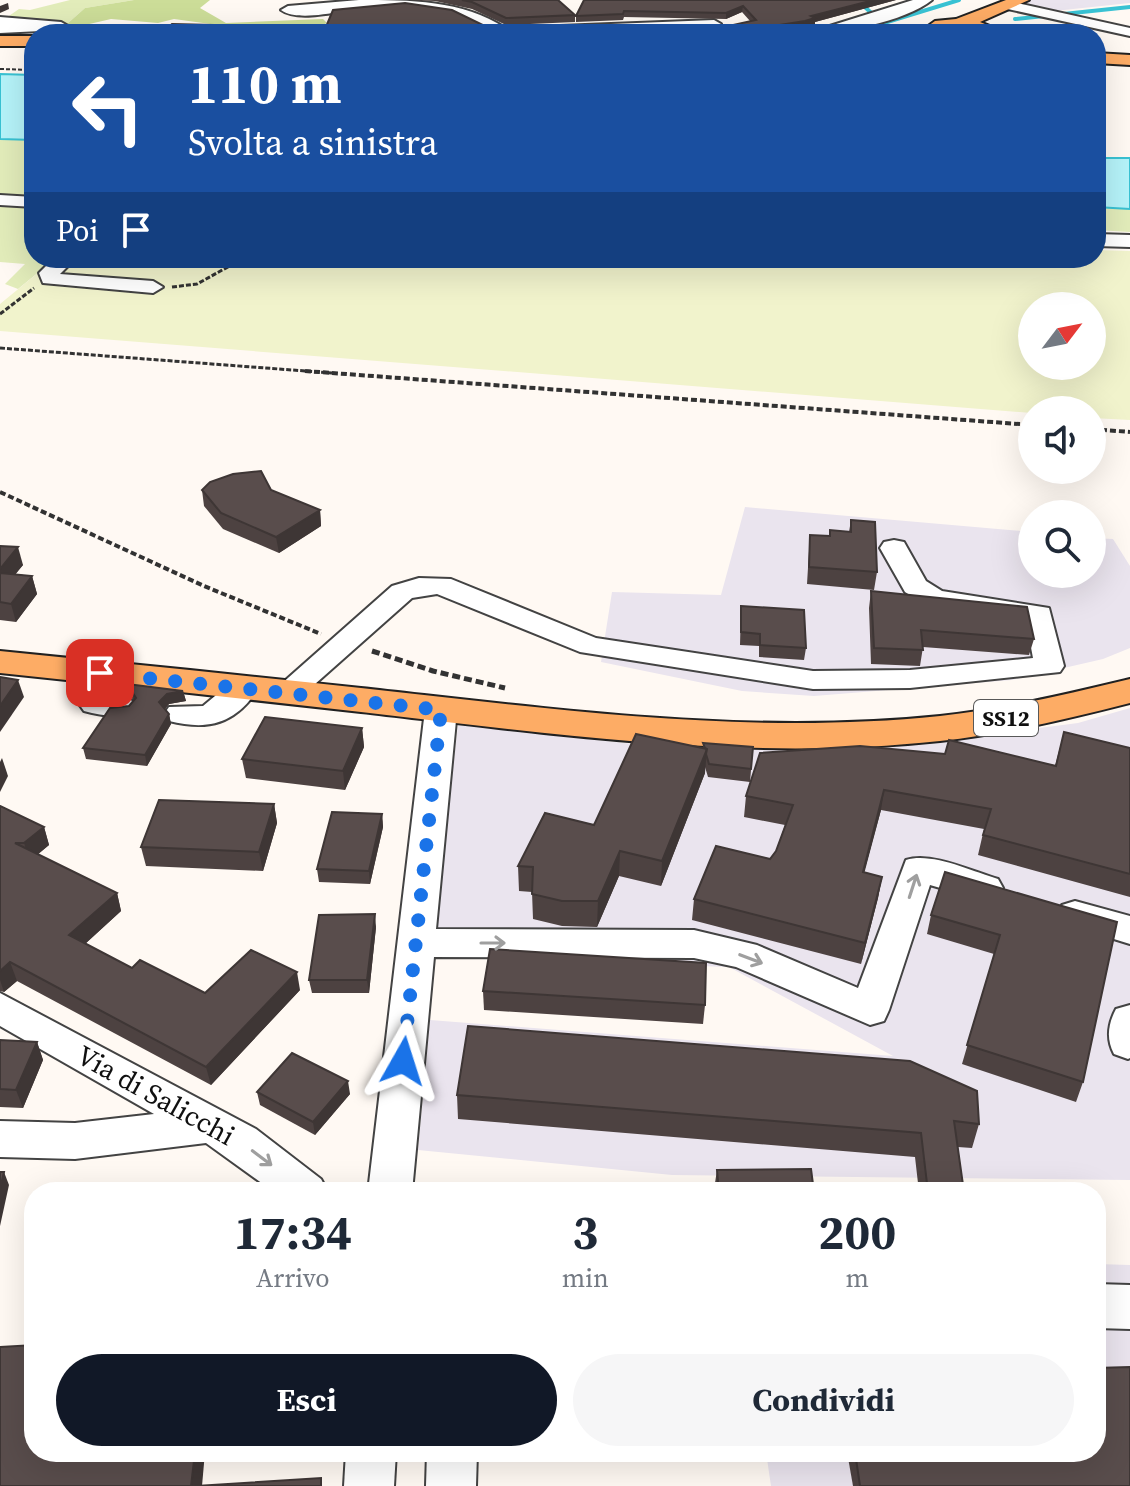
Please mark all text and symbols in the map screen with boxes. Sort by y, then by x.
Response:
text: 110 m [188,45,342,122]
icon: left [56,56,160,160]
text: Svolta a sinistra [188,118,438,167]
icon: arrive [114,208,158,252]
text: Poi [56,210,98,251]
north arrow [1018,292,1106,380]
map controls [1018,292,1106,588]
button: sound [1018,396,1106,484]
button: search [1018,500,1106,588]
pin [66,639,134,707]
icon: arrive [78,651,122,695]
road number: SS12 [974,700,1038,736]
one-way arrow [906,874,921,899]
one-way arrow [479,935,506,951]
one-way arrow [738,953,763,967]
position arrow [361,1019,445,1103]
street label: Via di Salicchi [70,1036,242,1154]
one-way arrow [251,1149,272,1166]
text: 17:34 [234,1199,352,1265]
text: 3 [572,1199,598,1265]
text: 200 [818,1199,896,1265]
text: Arrivo [256,1260,330,1296]
text: min [562,1260,609,1296]
text: m [846,1260,869,1296]
button: Esci [56,1354,557,1446]
button: Condividi [573,1354,1074,1446]

